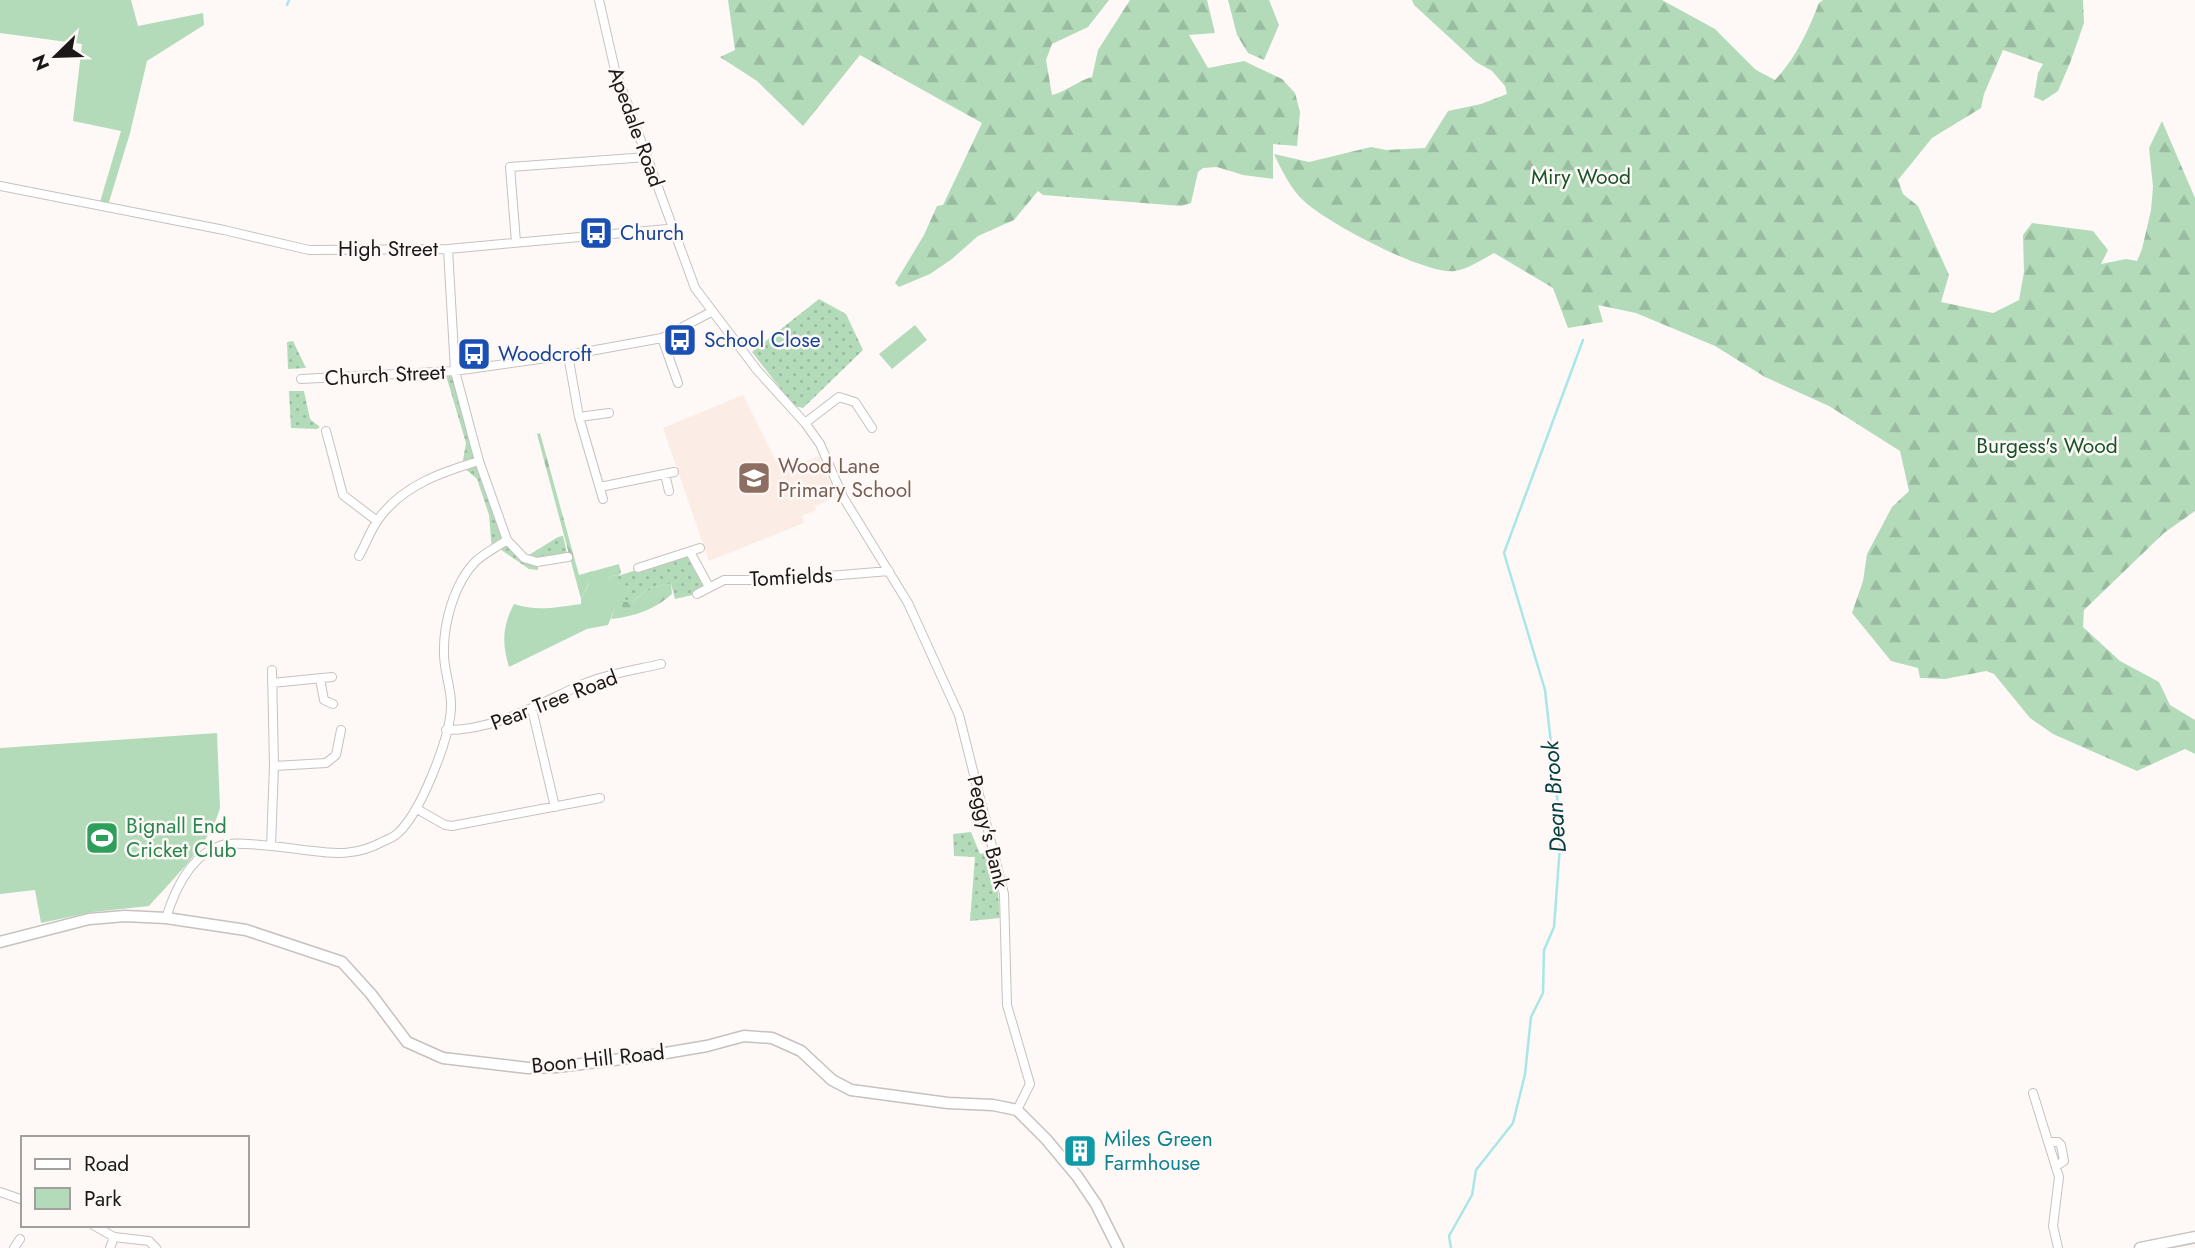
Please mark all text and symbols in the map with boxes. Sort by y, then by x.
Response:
north arrow [21,21,91,91]
text: N [25,50,56,75]
street label: Apedale Road [600,63,672,191]
park label: Miry Wood [1531,162,1631,192]
bus stop icon: Church [577,214,615,252]
place label: Church [620,218,684,248]
street label: High Street [338,234,438,264]
bus stop icon: School Close [661,321,699,359]
place label: School Close [704,325,821,355]
bus stop icon: Woodcroft [455,335,493,373]
place label: Woodcroft [498,339,591,369]
street label: Church Street [324,357,446,393]
park label: Burgess's Wood [1976,431,2118,461]
place label: Wood Lane Primary School [778,451,912,505]
school or university icon: Wood Lane Primary School [735,459,773,497]
street label: Tomfields [749,560,833,594]
street label: Pear Tree Road [486,662,622,738]
water label: Dean Brook [1533,739,1575,854]
street label: Peggy's Bank [959,772,1017,892]
place label: Bignall End Cricket Club [126,811,236,865]
sports icon: Bignall End Cricket Club [83,819,121,857]
street label: Boon Hill Road [530,1037,666,1081]
place label: Miles Green Farmhouse [1104,1124,1213,1178]
building icon: Miles Green Farmhouse [1061,1132,1099,1170]
legend [21,1136,248,1227]
text: Road [84,1149,129,1179]
text: Park [84,1184,122,1214]

